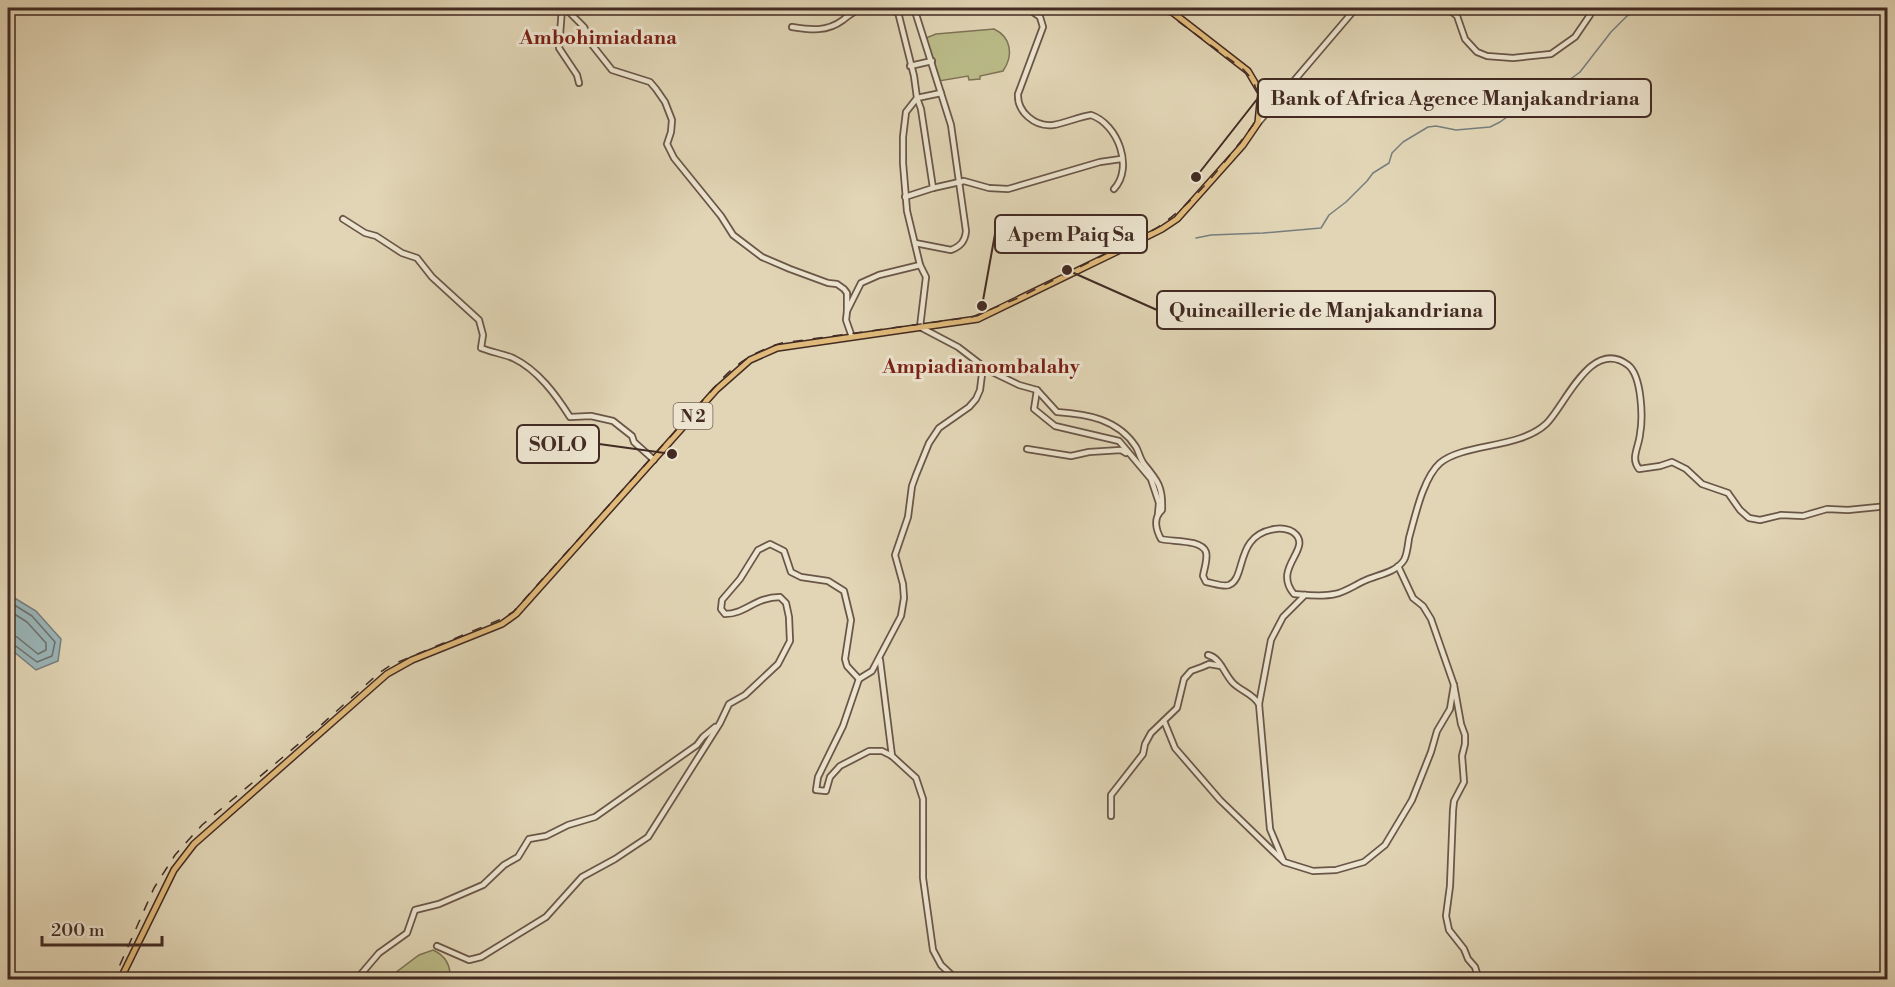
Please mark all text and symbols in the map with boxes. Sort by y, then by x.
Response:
district label: Ambohimiadana [518,26,677,51]
callout: Bank of Africa Agence Manjakandriana [1258,79,1651,117]
text: Bank of Africa Agence Manjakandriana [1270,87,1640,112]
callout: Apem Paiq Sa [995,215,1147,253]
text: Apem Paiq Sa [1006,223,1135,248]
callout: Quincaillerie de Manjakandriana [1157,291,1495,329]
text: Quincaillerie de Manjakandriana [1169,299,1483,324]
district label: Ampiadianombalahy [881,355,1081,380]
road number: N 2 [674,403,712,429]
callout: SOLO [517,425,599,463]
text: SOLO [529,433,587,458]
scale bar [42,909,162,947]
text: 200 m [51,919,105,942]

